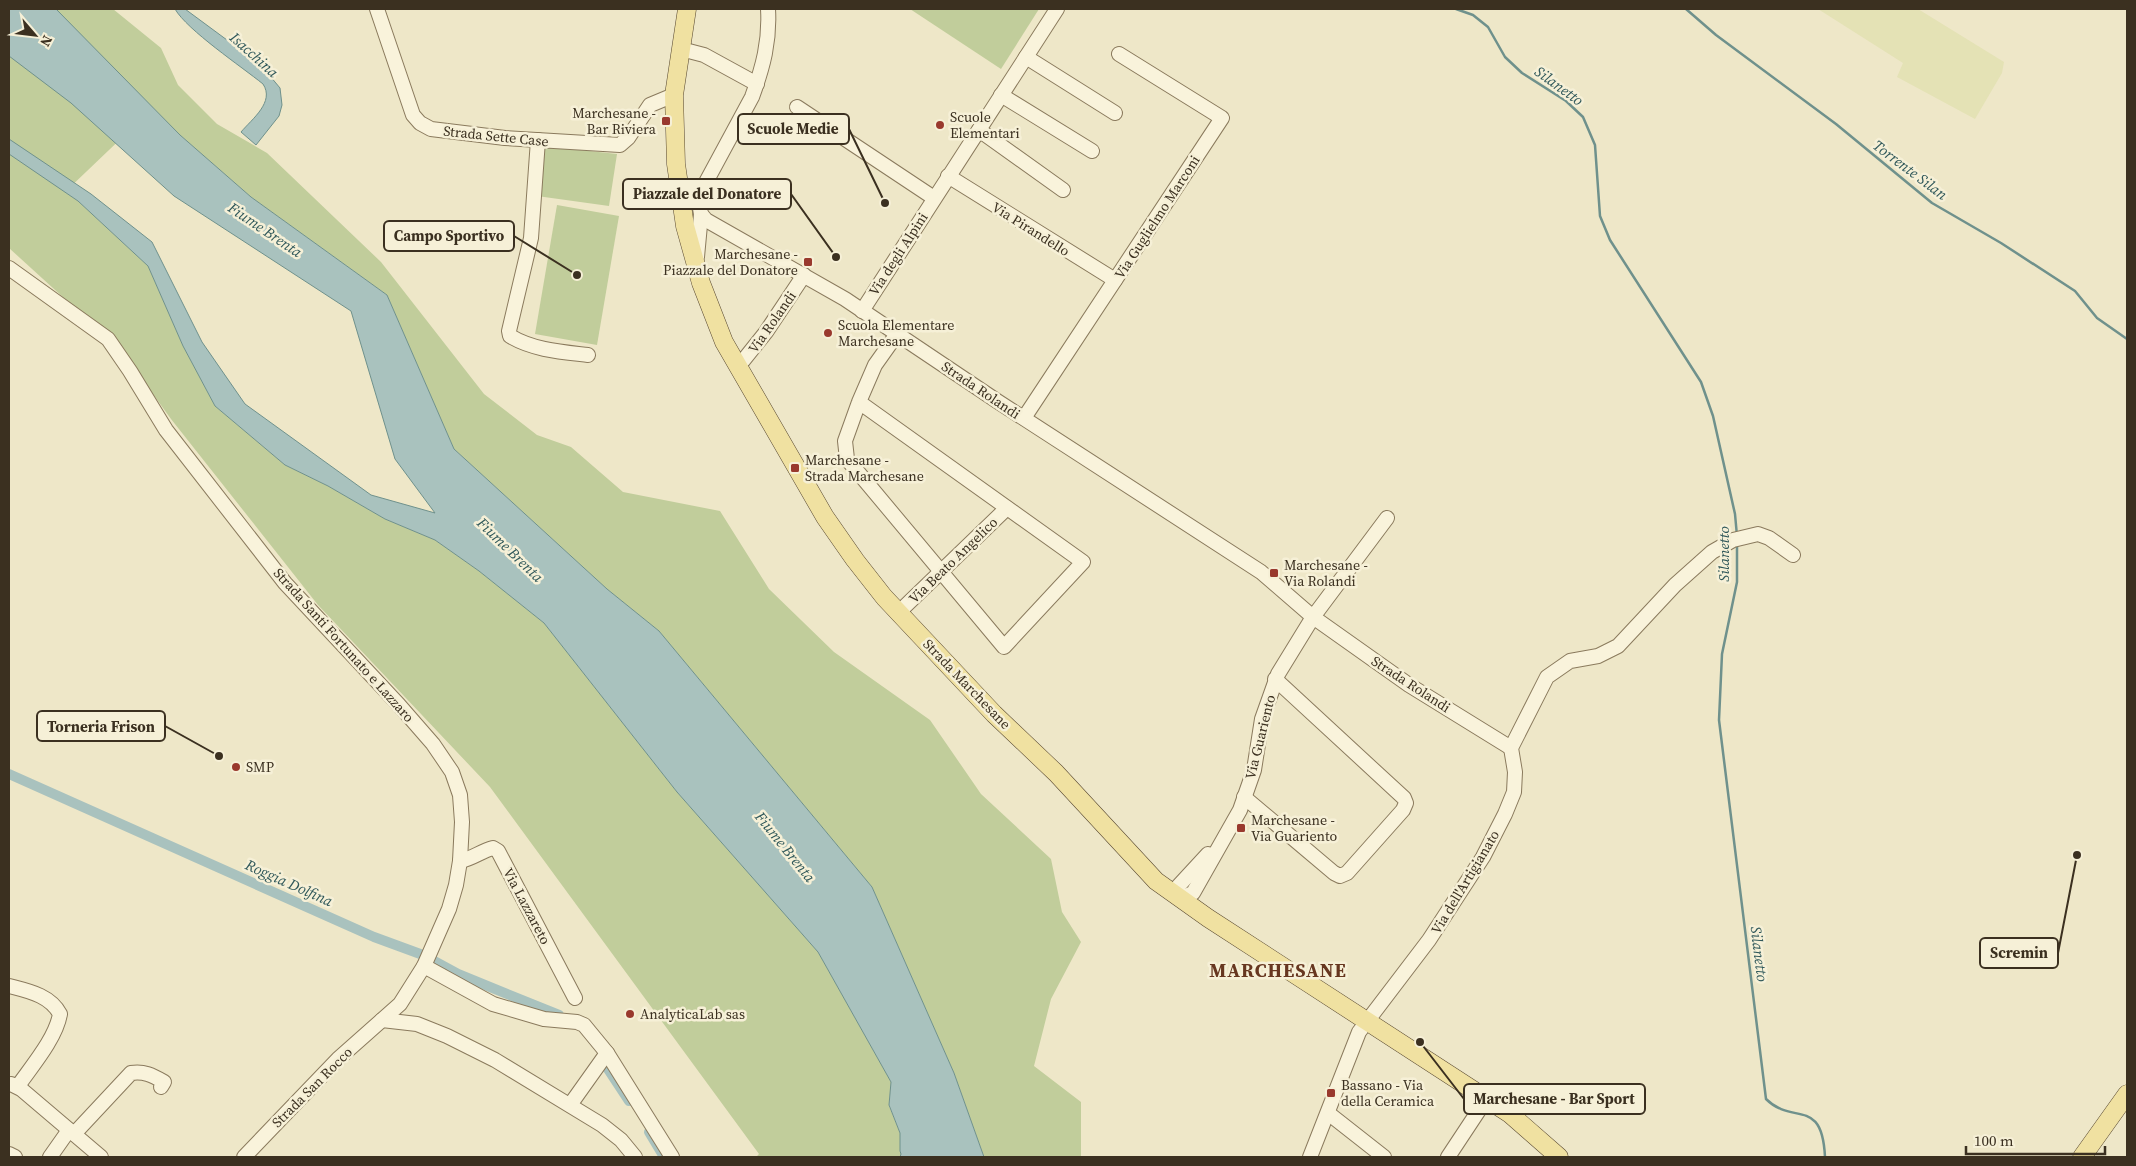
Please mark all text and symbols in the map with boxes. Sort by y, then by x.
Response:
north arrow [10,10,60,60]
water label: Isacchina [225,26,283,82]
text: N [35,32,58,50]
water label: Silanetto [1531,61,1588,110]
place label: Marchesane - Bar Riviera [572,103,657,139]
place label: Scuole Elementari [950,107,1020,143]
callout: Scuole Medie [738,114,849,144]
marker: Marchesane - Bar Riviera [660,115,672,127]
text: Scuole Medie [747,118,839,139]
marker: Scuole Elementari [934,119,946,131]
street label: Strada Sette Case [442,121,550,151]
water label: Torrente Silan [1869,135,1952,205]
street label: Via Guglielmo Marconi [1109,151,1205,283]
callout: Piazzale del Donatore [623,179,791,209]
text: Piazzale del Donatore [633,183,782,204]
water label: Fiume Brenta [223,197,307,262]
street label: Via Pirandello [988,197,1074,261]
street label: Via degli Alpini [864,208,932,300]
callout: Campo Sportivo [384,221,514,251]
text: Campo Sportivo [394,225,505,246]
place label: Marchesane - Piazzale del Donatore [663,244,798,280]
marker: Marchesane - Piazzale del Donatore [802,256,814,268]
street label: Via Rolandi [743,287,801,357]
place label: Scuola Elementare Marchesane [838,315,954,351]
marker: Scuola Elementare Marchesane [822,327,834,339]
street label: Strada Rolandi [938,356,1024,424]
place label: Marchesane - Strada Marchesane [805,450,924,486]
marker: Marchesane - Strada Marchesane [789,462,801,474]
water label: Fiume Brenta [472,512,548,587]
street label: Via Beato Angelico [904,512,1002,608]
water label: Silanetto [1713,526,1734,582]
place label: Marchesane - Via Rolandi [1284,555,1368,591]
street label: Strada Santi Fortunato e Lazzaro [269,563,419,727]
marker: Marchesane - Via Rolandi [1268,567,1280,579]
street label: Strada Marchesane [919,634,1015,734]
street label: Strada Rolandi [1367,651,1455,717]
street label: Via Guariento [1240,692,1280,781]
callout: Torneria Frison [37,711,165,741]
text: Torneria Frison [47,716,155,737]
place label: SMP [246,757,274,777]
marker: SMP [230,761,242,773]
water label: Fiume Brenta [750,806,820,887]
place label: Marchesane - Via Guariento [1251,810,1338,846]
marker: Marchesane - Via Guariento [1235,822,1247,834]
street label: Via dell'Artigianato [1426,826,1504,938]
water label: Roggia Dolfina [241,853,336,911]
street label: Via Lazzareto [498,864,556,948]
water label: Silanetto [1746,925,1773,983]
callout: Scremin [1980,938,2058,968]
text: Scremin [1990,942,2048,963]
district label: MARCHESANE [1209,957,1347,983]
place label: AnalyticaLab sas [640,1004,745,1024]
marker: AnalyticaLab sas [624,1008,636,1020]
street label: Strada San Rocco [267,1042,357,1132]
place label: Bassano - Via della Ceramica [1341,1075,1435,1111]
callout: Marchesane - Bar Sport [1464,1084,1645,1114]
marker: Bassano - Via della Ceramica [1325,1087,1337,1099]
text: Marchesane - Bar Sport [1473,1088,1635,1109]
scale bar [1966,1124,2105,1156]
text: 100 m [1974,1130,2014,1151]

